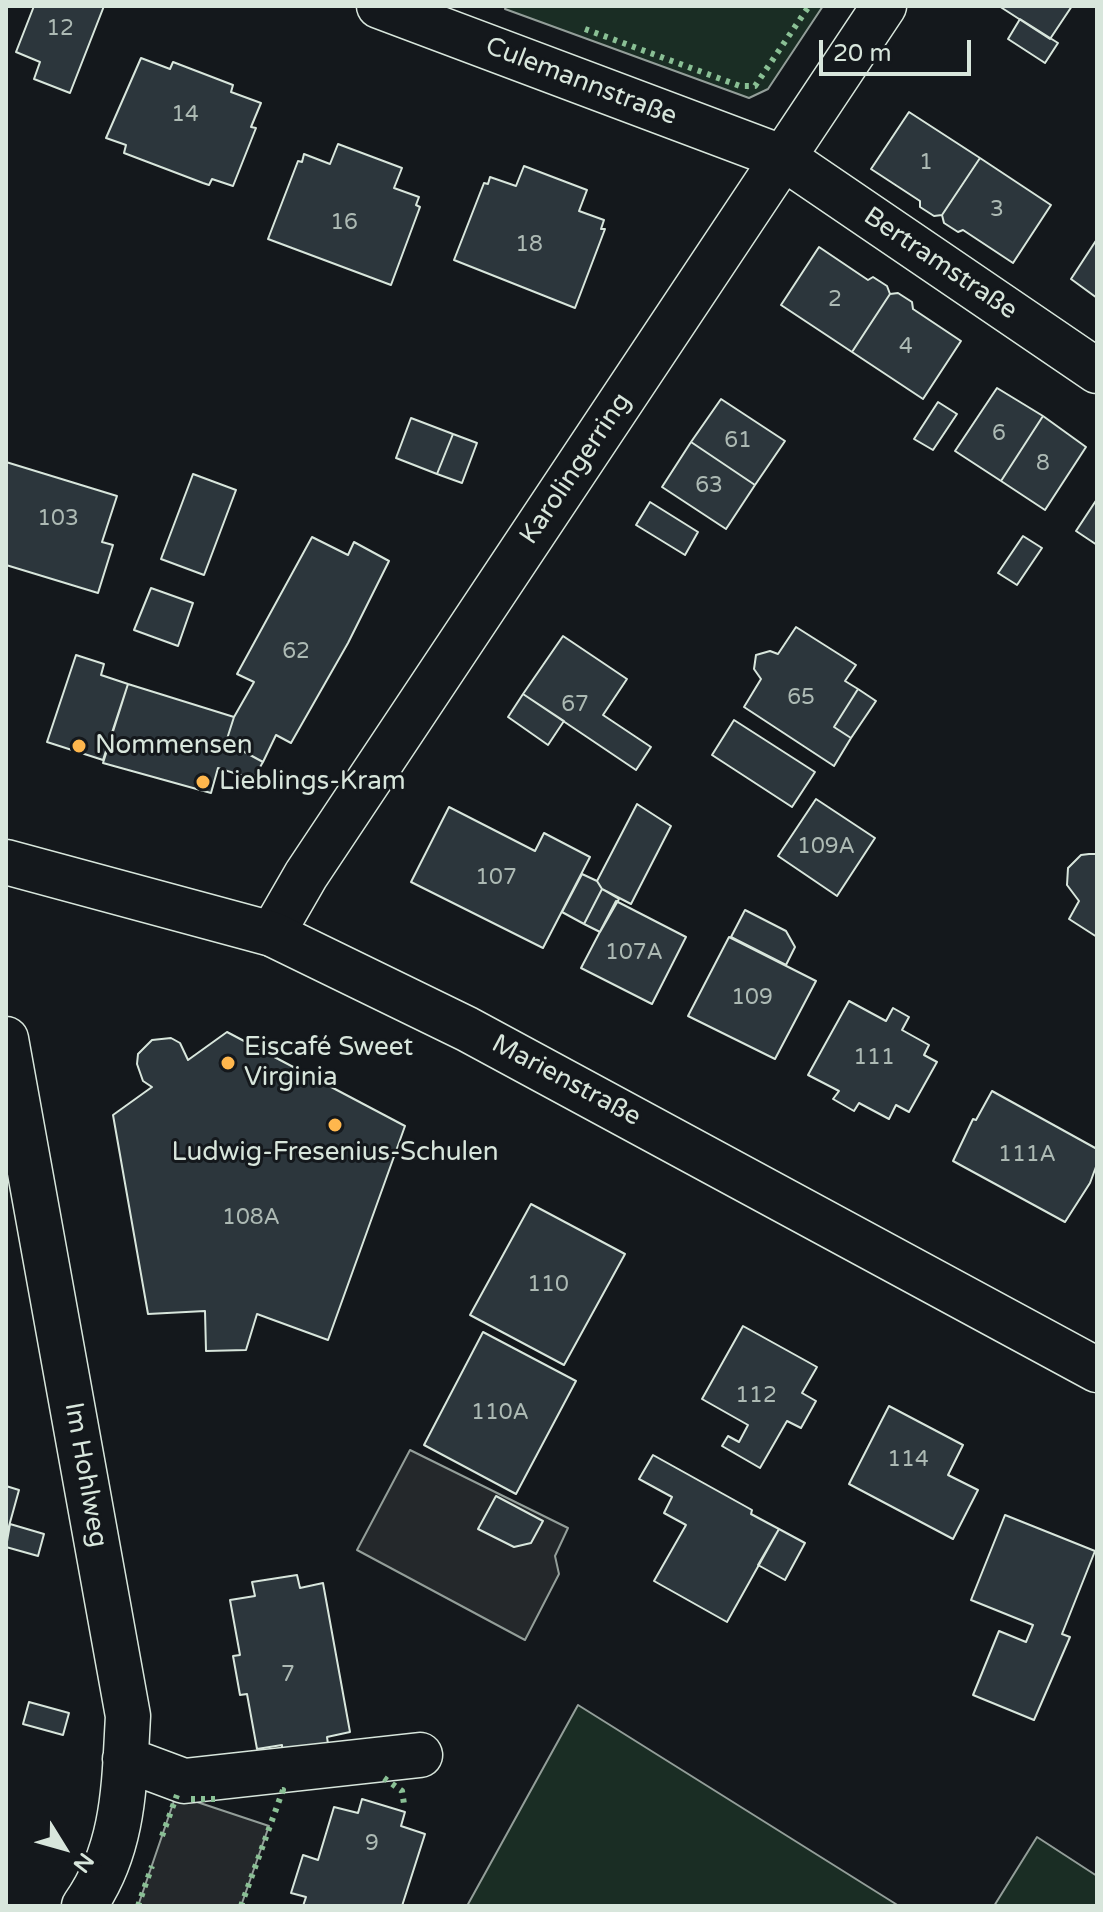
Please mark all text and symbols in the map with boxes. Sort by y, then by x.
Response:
house number: 12 [46,16,74,42]
scale bar [823,24,975,74]
street label: Culemannstraße [481,31,681,133]
text: 20 m [833,39,891,68]
house number: 14 [171,102,199,128]
house number: 1 [919,150,933,176]
house number: 3 [990,197,1004,223]
street label: Bertramstraße [857,201,1023,327]
house number: 16 [330,210,358,236]
house number: 18 [515,232,543,258]
house number: 2 [828,287,842,313]
house number: 4 [899,334,913,360]
street label: Karolingerring [514,387,638,551]
house number: 6 [992,421,1006,447]
house number: 61 [724,428,752,454]
house number: 8 [1036,451,1050,477]
house number: 63 [695,473,723,499]
house number: 103 [37,506,79,532]
house number: 62 [282,639,310,665]
house number: 65 [787,685,815,711]
house number: 67 [561,692,589,718]
place label: Nommensen [95,730,253,762]
marker: Nommensen [70,737,88,755]
place label: Lieblings-Kram [219,766,406,798]
marker: Lieblings-Kram [194,773,212,791]
house number: 109A [797,834,855,860]
house number: 107 [475,865,517,891]
house number: 107A [605,940,663,966]
house number: 109 [731,985,773,1011]
street label: Marienstraße [486,1029,646,1133]
place label: Eiscafé Sweet Virginia [244,1032,413,1094]
house number: 111 [853,1045,895,1071]
marker: Eiscafé Sweet Virginia [219,1054,237,1072]
marker: Ludwig-Fresenius-Schulen [326,1116,344,1134]
place label: Ludwig-Fresenius-Schulen [171,1137,499,1169]
house number: 111A [998,1142,1056,1168]
house number: 108A [222,1205,280,1231]
house number: 110 [527,1272,569,1298]
house number: 112 [735,1383,777,1409]
street label: Im Hohlweg [57,1400,113,1550]
house number: 110A [471,1400,529,1426]
house number: 114 [887,1447,929,1473]
house number: 7 [281,1662,295,1688]
north arrow [24,1808,104,1888]
house number: 9 [365,1831,379,1857]
text: N [67,1848,99,1877]

